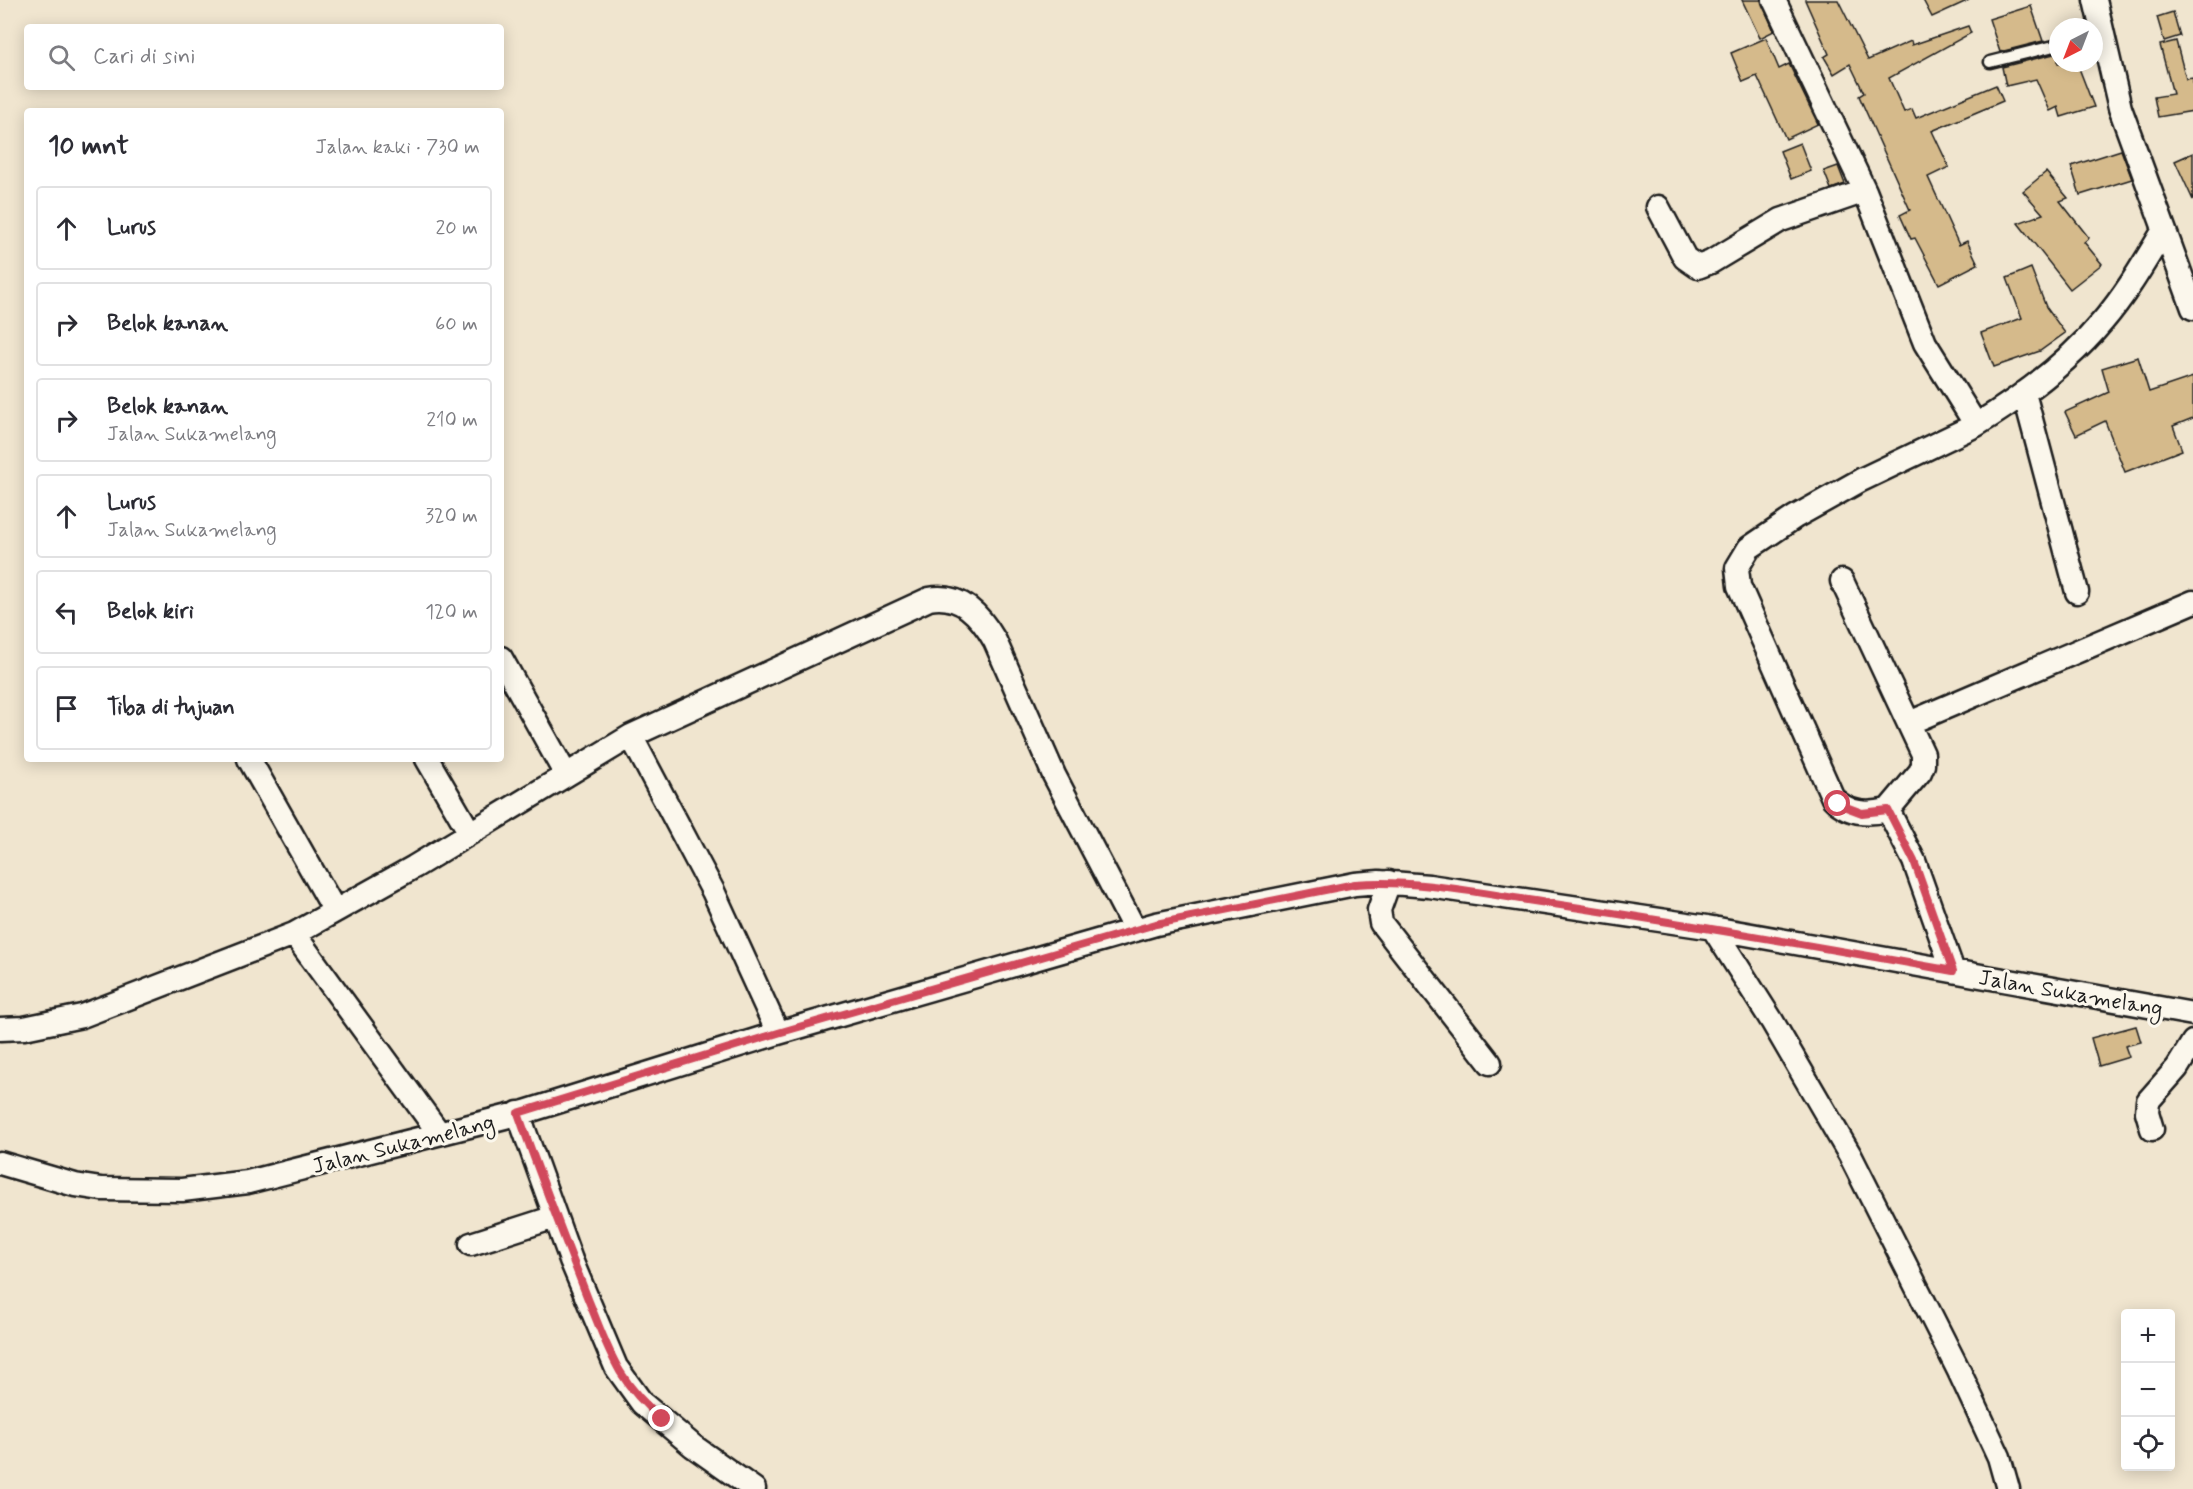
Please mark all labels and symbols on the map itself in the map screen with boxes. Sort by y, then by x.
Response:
north arrow [2049,18,2103,72]
route start [1824,790,1850,816]
street label: Jalan Sukamelang [1976,964,2165,1027]
street label: Jalan Sukamelang [310,1109,498,1184]
route end [648,1405,674,1431]

